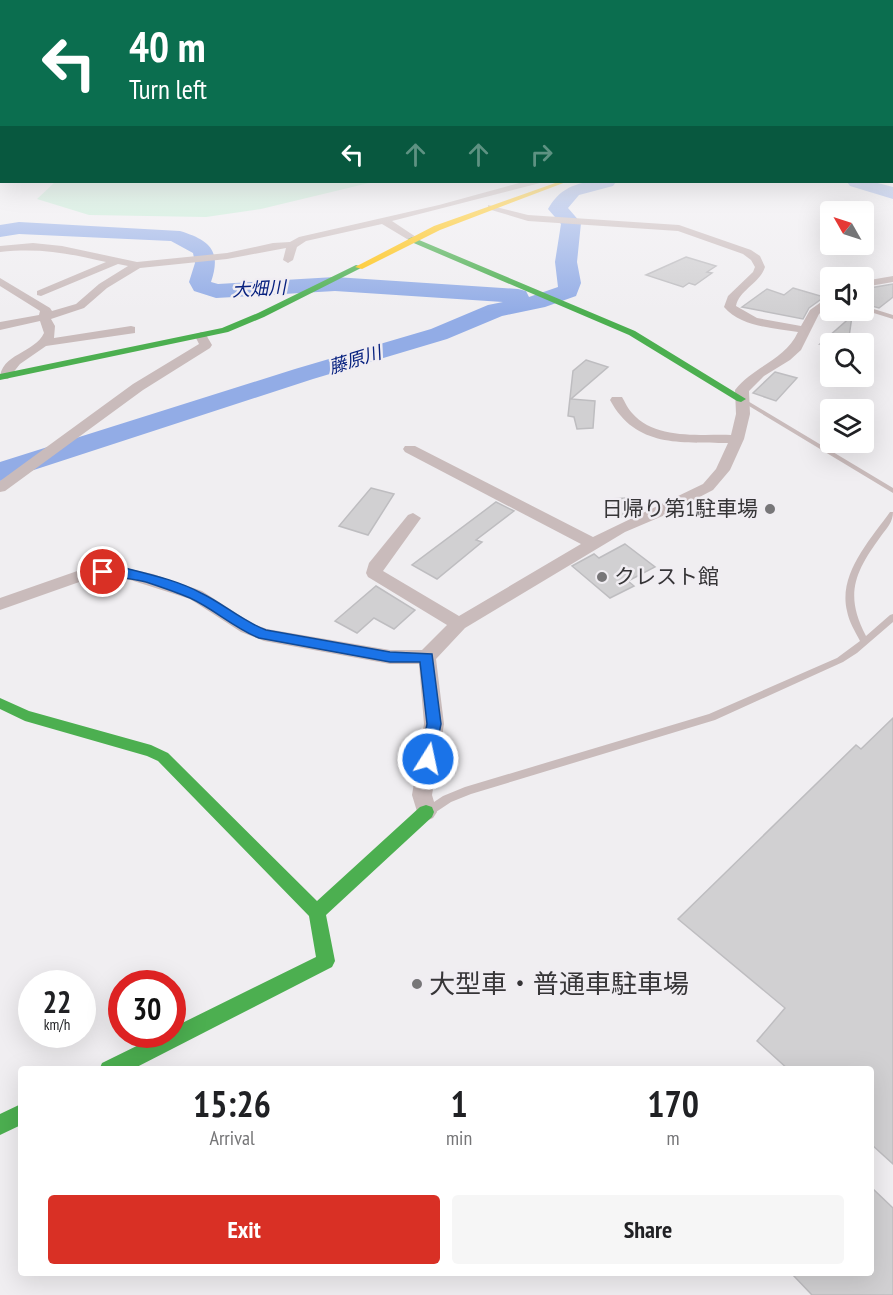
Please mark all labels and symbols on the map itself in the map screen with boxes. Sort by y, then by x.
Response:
north arrow [820,201,874,255]
water label: 大畑川 [231,275,289,301]
water label: 藤原川 [326,340,386,378]
place label: 日帰り第1駐車場 [602,495,758,522]
marker: 日帰り第1駐車場 [763,502,777,516]
pin [77,546,128,597]
place label: クレスト館 [614,563,719,590]
marker: クレスト館 [595,570,609,584]
position arrow [396,727,460,791]
place label: 大型車・普通車駐車場 [429,967,689,1000]
speed limit sign: 30 [108,970,186,1048]
marker: 大型車・普通車駐車場 [410,977,424,991]

